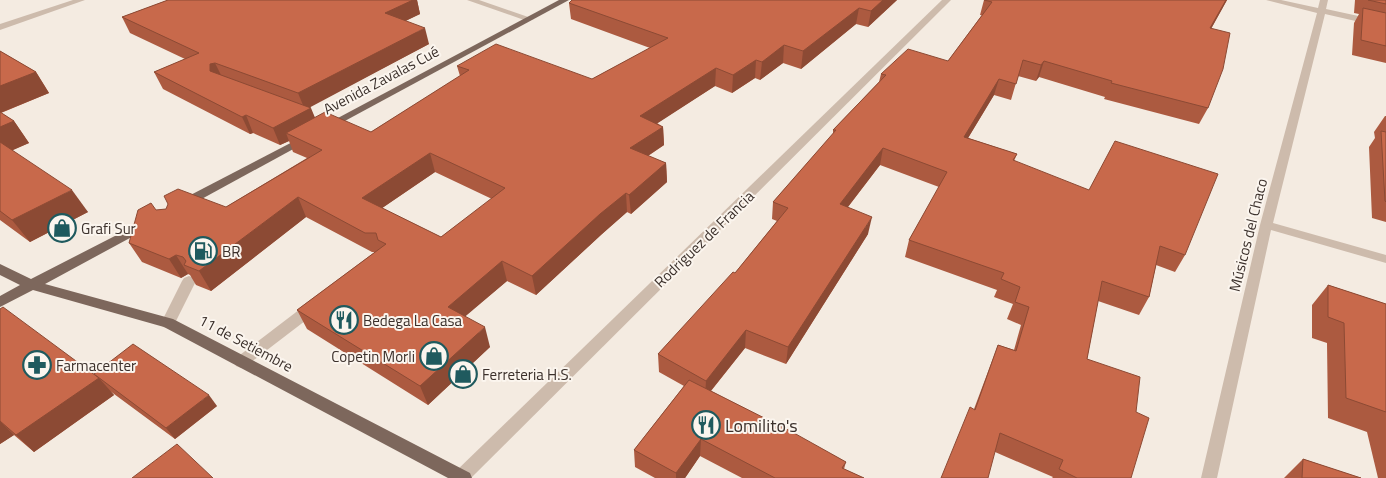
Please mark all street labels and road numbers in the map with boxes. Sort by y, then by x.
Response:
street label: Avenida Zavalas Cué [319,40,443,120]
street label: Músicos del Chaco [1223,176,1273,294]
street label: Rodriguez de Francia [649,185,760,293]
street label: 11 de Setiembre [195,308,297,378]

